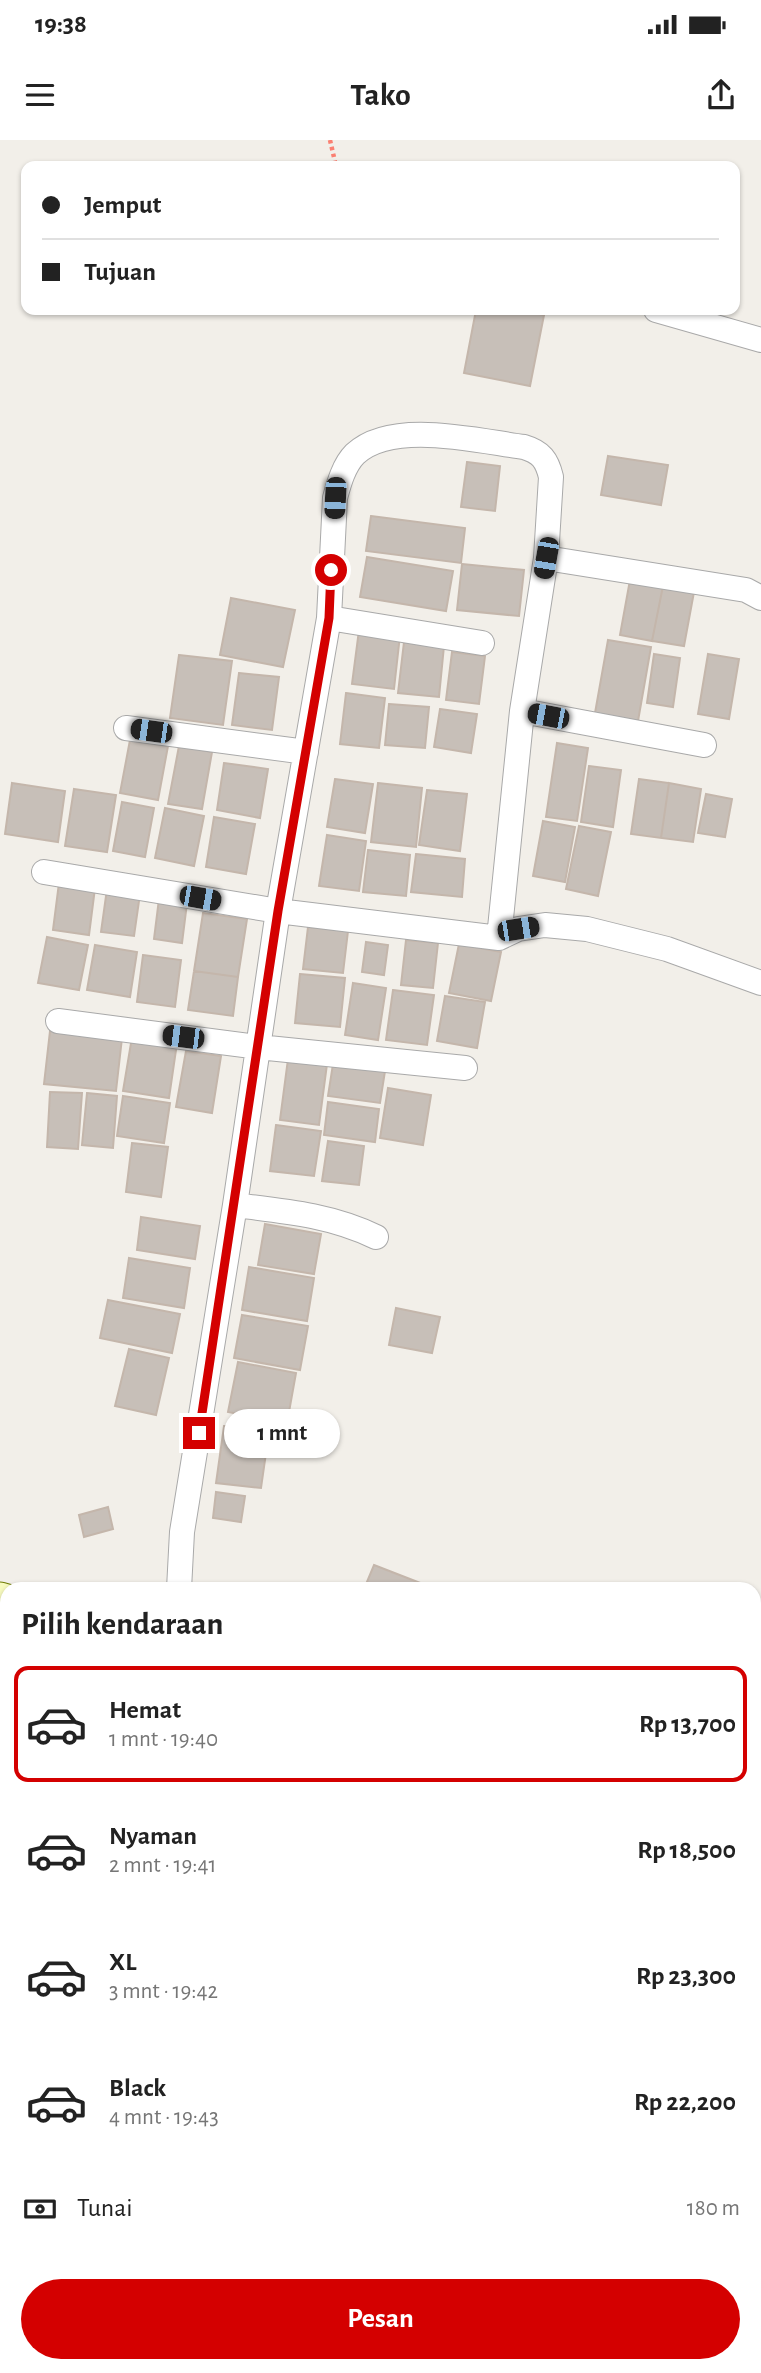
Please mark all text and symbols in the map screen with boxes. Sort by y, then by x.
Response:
text: 19:38 [35,11,87,37]
icon: menu [21,76,59,114]
icon: share [702,76,740,114]
text: Tako [350,79,411,111]
text: Jemput [84,192,161,218]
text: Tujuan [84,259,156,285]
car [324,476,347,520]
car [533,535,560,581]
route start [315,554,347,586]
car [526,702,571,730]
car [129,718,174,744]
car [178,884,223,912]
car [496,915,541,943]
car [161,1024,206,1050]
callout: 1 mnt [224,1408,339,1458]
route end [183,1417,215,1449]
text: 1 mnt [257,1422,307,1445]
text: Pilih kendaraan [21,1608,223,1640]
icon: car [25,1693,88,1756]
text: Hemat [109,1697,181,1723]
text: Rp 13,700 [639,1711,736,1737]
text: 1 mnt · 19:40 [109,1728,218,1751]
icon: car [25,1819,88,1882]
text: Nyaman [109,1823,197,1849]
text: Rp 18,500 [637,1837,736,1863]
text: 2 mnt · 19:41 [109,1854,216,1877]
icon: car [25,1945,88,2008]
text: XL [109,1949,136,1975]
text: Rp 23,300 [636,1963,736,1989]
text: 3 mnt · 19:42 [109,1980,218,2003]
icon: car [25,2071,88,2134]
text: Black [109,2075,166,2101]
text: Rp 22,200 [634,2089,736,2115]
text: 4 mnt · 19:43 [109,2106,219,2129]
icon: cash [21,2190,59,2228]
text: Tunai [77,2195,133,2221]
text: 180 m [687,2197,740,2220]
button: Pesan [21,2279,740,2359]

